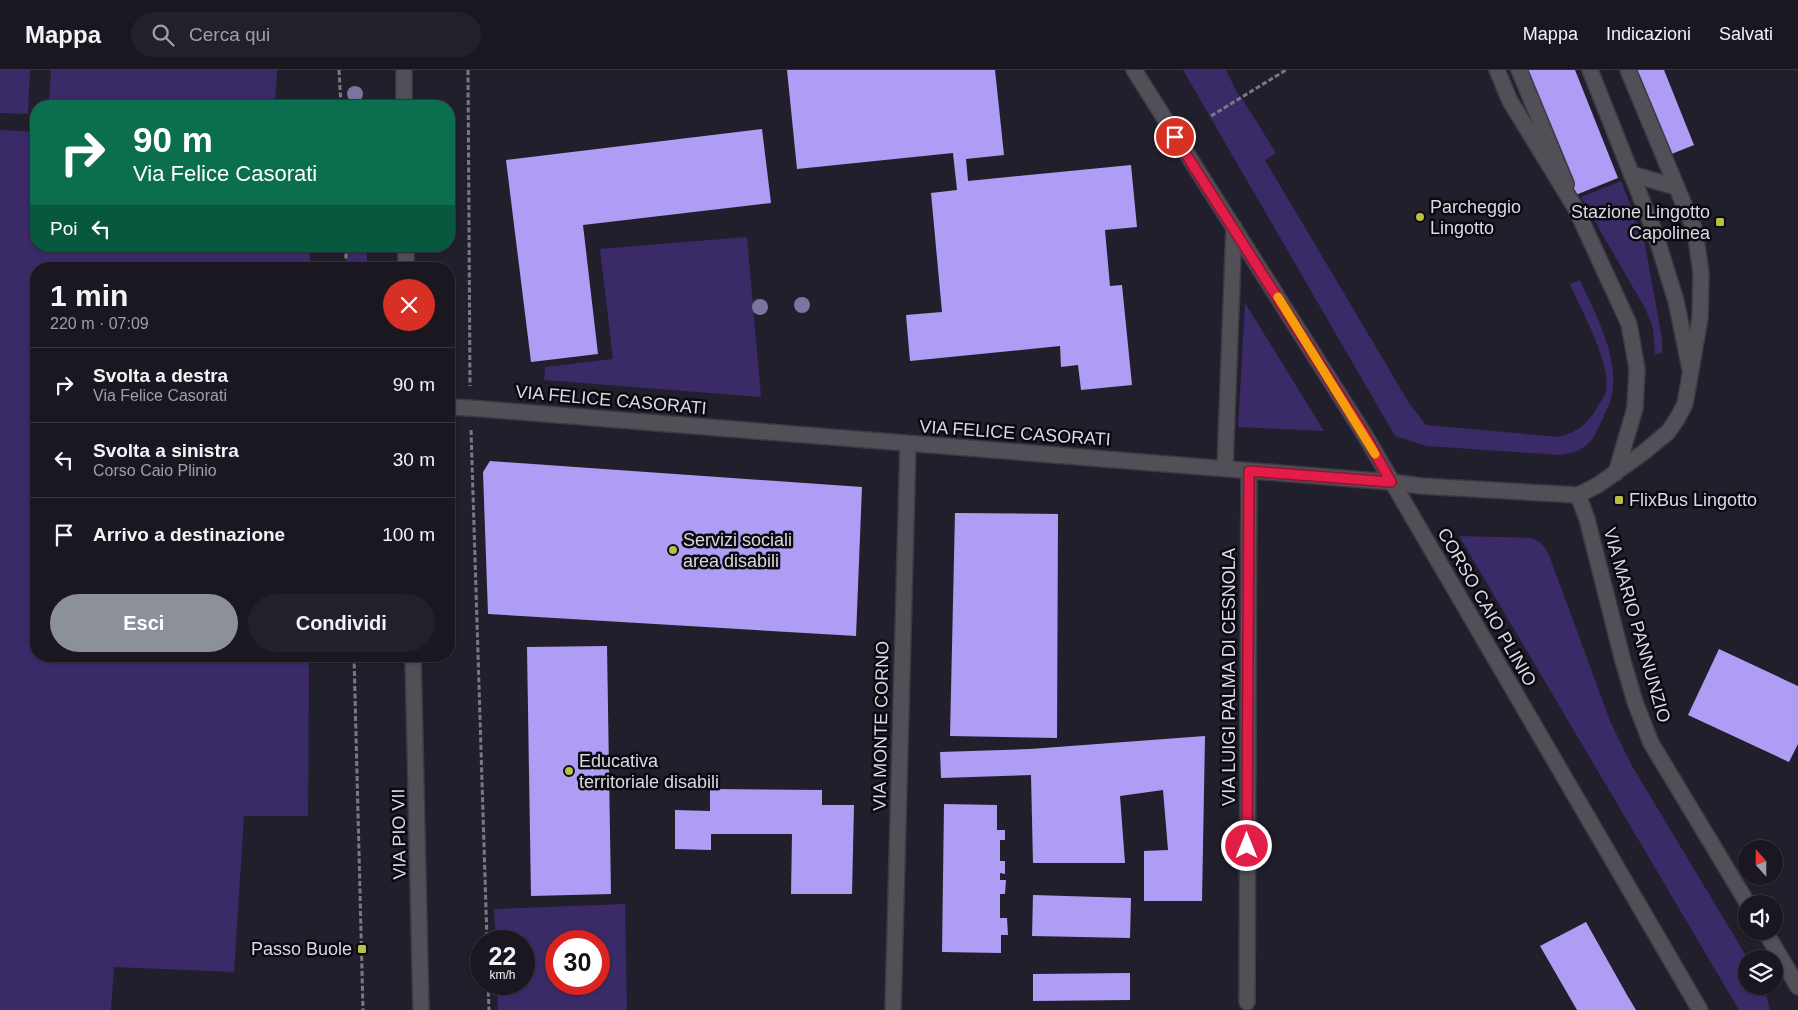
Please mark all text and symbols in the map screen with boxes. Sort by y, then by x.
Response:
search box [131,12,481,57]
text: Mappa [25,21,101,48]
icon: search [149,21,177,49]
text: Cerca qui [189,24,270,45]
text: Mappa [1523,24,1578,44]
text: Indicazioni [1606,24,1691,44]
text: Salvati [1719,24,1773,44]
pin [1154,116,1196,158]
icon: right [50,120,115,185]
text: 90 m [133,120,213,159]
icon: arrive [1161,123,1189,151]
text: Via Felice Casorati [133,161,317,186]
place label: Parcheggio Lingotto [1430,197,1521,238]
place label: Stazione Lingotto Capolinea [1571,202,1711,243]
marker: Parcheggio Lingotto [1414,211,1426,223]
icon: left [87,215,115,243]
marker: Stazione Lingotto Capolinea [1714,216,1726,228]
text: Poi [50,218,77,239]
text: 1 min [50,279,128,312]
button: close [383,279,435,331]
text: 220 m · 07:09 [50,315,149,332]
text: Svolta a destra [93,365,228,386]
icon: right [50,371,78,399]
text: 90 m [393,374,435,395]
street label: VIA FELICE CASORATI [515,382,707,418]
text: Via Felice Casorati [93,387,227,404]
street label: VIA FELICE CASORATI [919,416,1111,450]
text: Svolta a sinistra [93,440,239,461]
icon: left [50,446,78,474]
text: 30 m [393,449,435,470]
text: Corso Caio Plinio [93,462,217,479]
place label: FlixBus Lingotto [1629,490,1757,510]
marker: FlixBus Lingotto [1613,494,1625,506]
icon: arrive [50,521,78,549]
text: Arrivo a destinazione [93,524,285,545]
text: 100 m [382,524,435,545]
street label: CORSO CAIO PLINIO [1434,524,1540,690]
street label: VIA MARIO PANNUNZIO [1600,525,1674,725]
place label: Servizi sociali area disabili [683,530,792,571]
marker: Servizi sociali area disabili [667,544,679,556]
street label: VIA LUIGI PALMA DI CESNOLA [1219,548,1239,806]
button: Esci [50,594,238,652]
button: Condividi [248,594,435,652]
street label: VIA MONTE CORNO [870,641,892,811]
place label: Educativa territoriale disabili [579,751,719,792]
marker: Educativa territoriale disabili [563,765,575,777]
street label: VIA PIO VII [388,788,410,880]
position arrow [1220,819,1272,871]
north arrow [1738,840,1782,885]
map controls [1738,840,1783,995]
button: sound [1738,895,1783,940]
speed limit sign: 30 [545,930,610,995]
place label: Passo Buole [251,939,352,959]
text: 22 [489,942,516,970]
marker: Passo Buole [356,943,368,955]
button: layers [1738,950,1783,995]
text: km/h [489,968,516,982]

